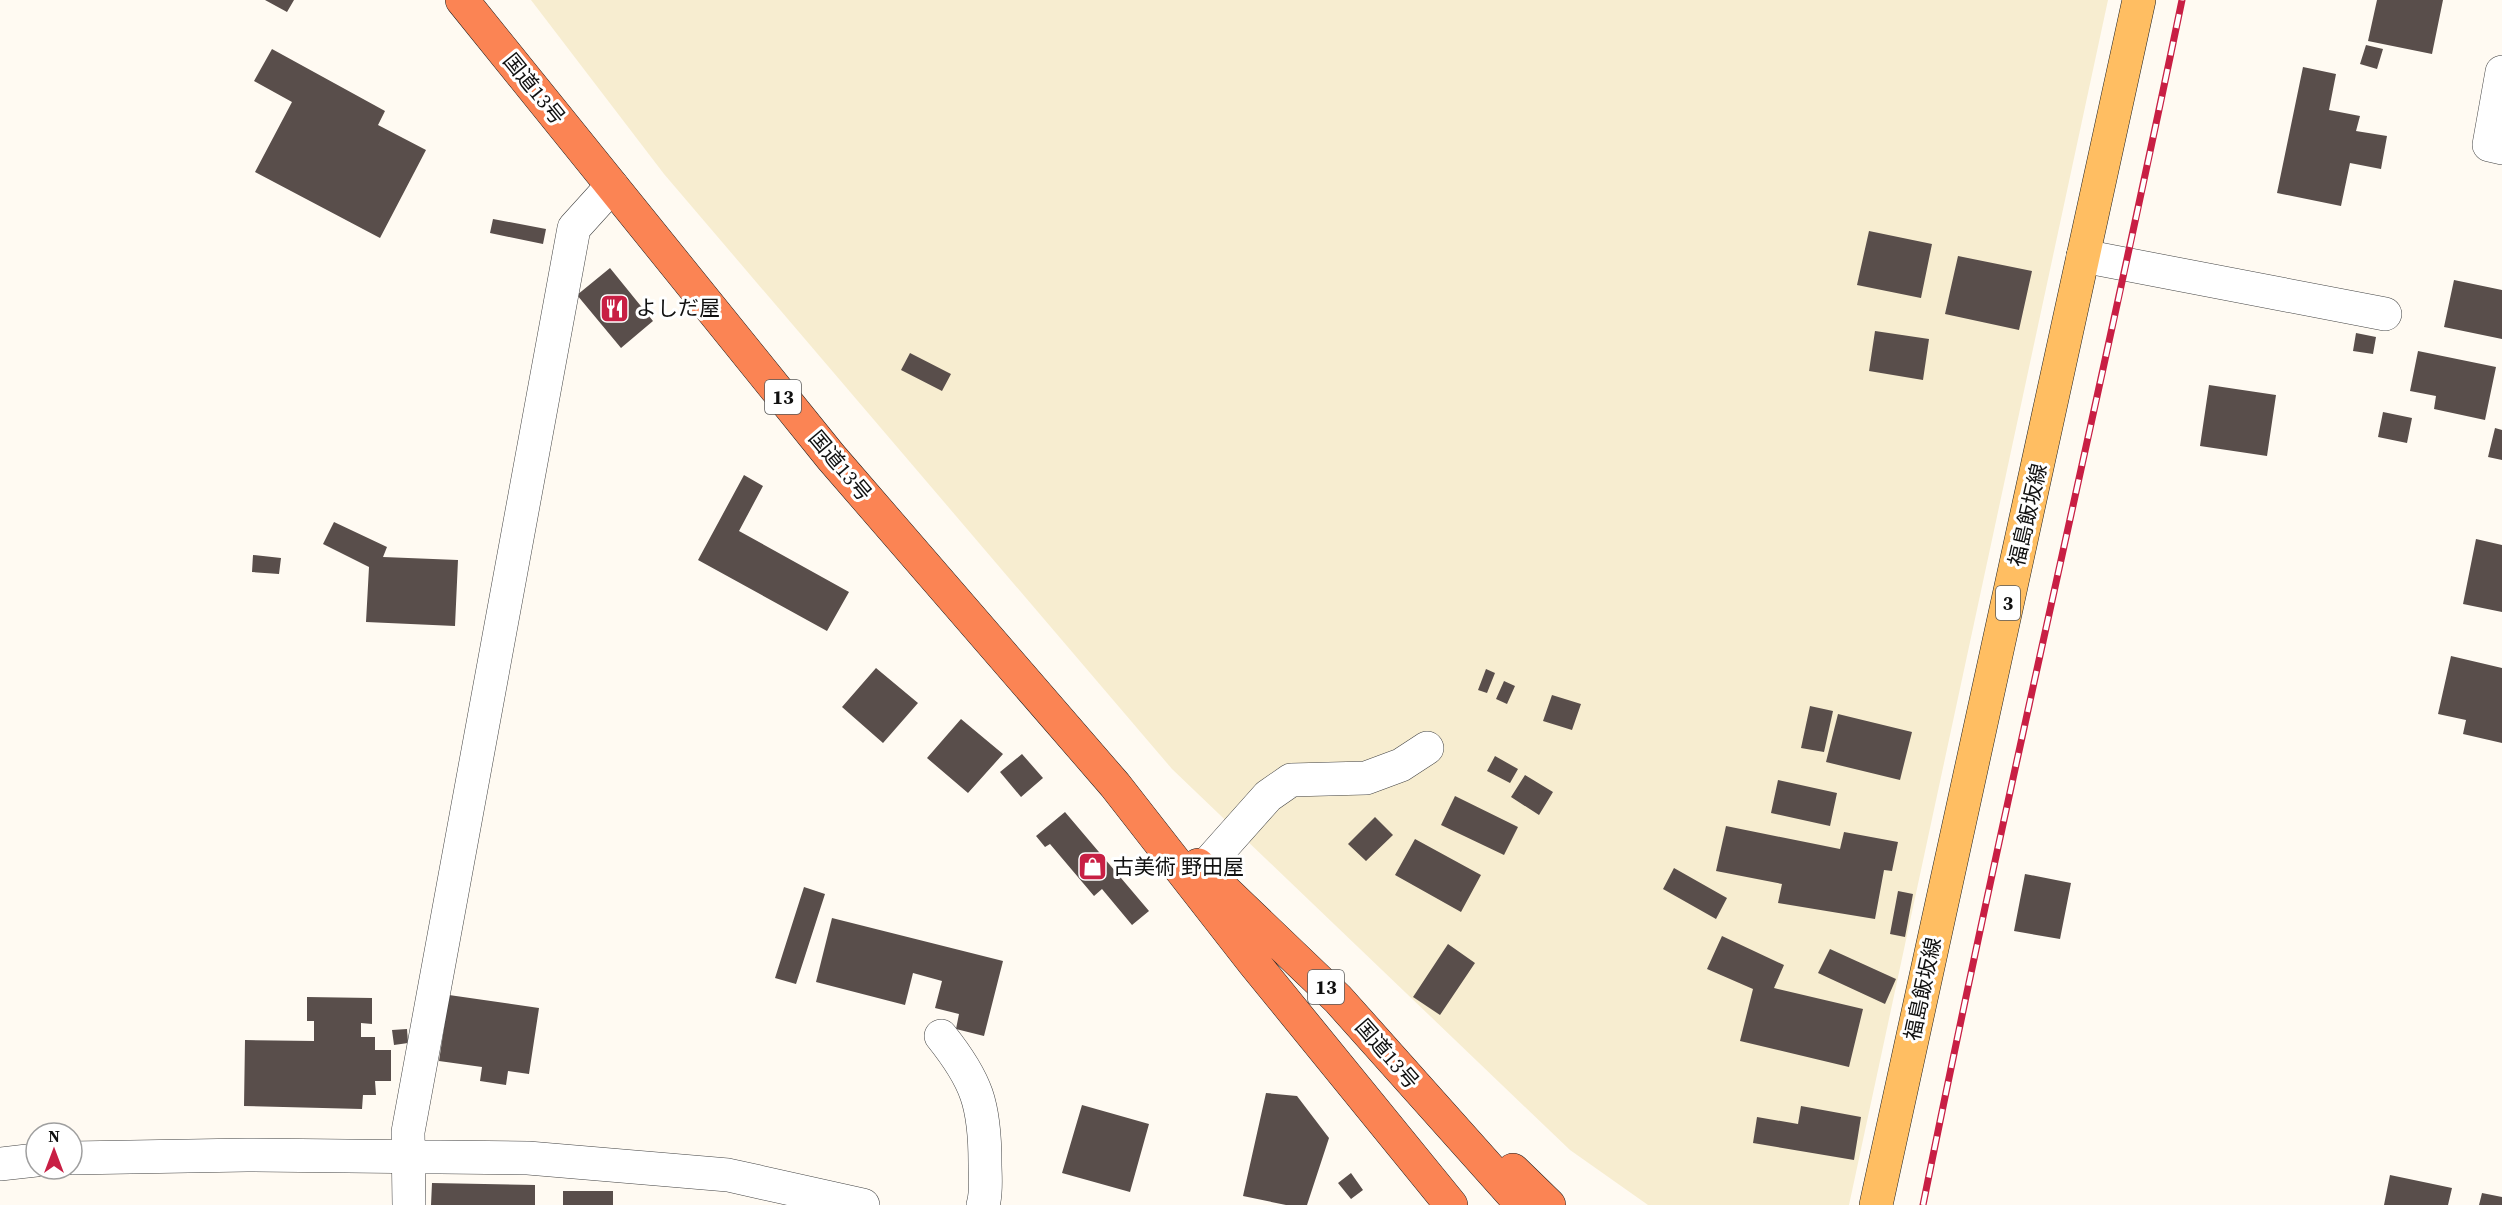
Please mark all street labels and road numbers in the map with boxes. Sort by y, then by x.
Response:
street label: 国道13号 [497,47,572,130]
road number: 13 [765,380,801,414]
street label: 国道13号 [802,424,878,507]
street label: 福島飯坂線 [2002,460,2053,569]
road number: 3 [1996,586,2020,620]
street label: 福島飯坂線 [1897,935,1948,1043]
road number: 13 [1308,970,1344,1004]
street label: 国道13号 [1349,1012,1426,1095]

